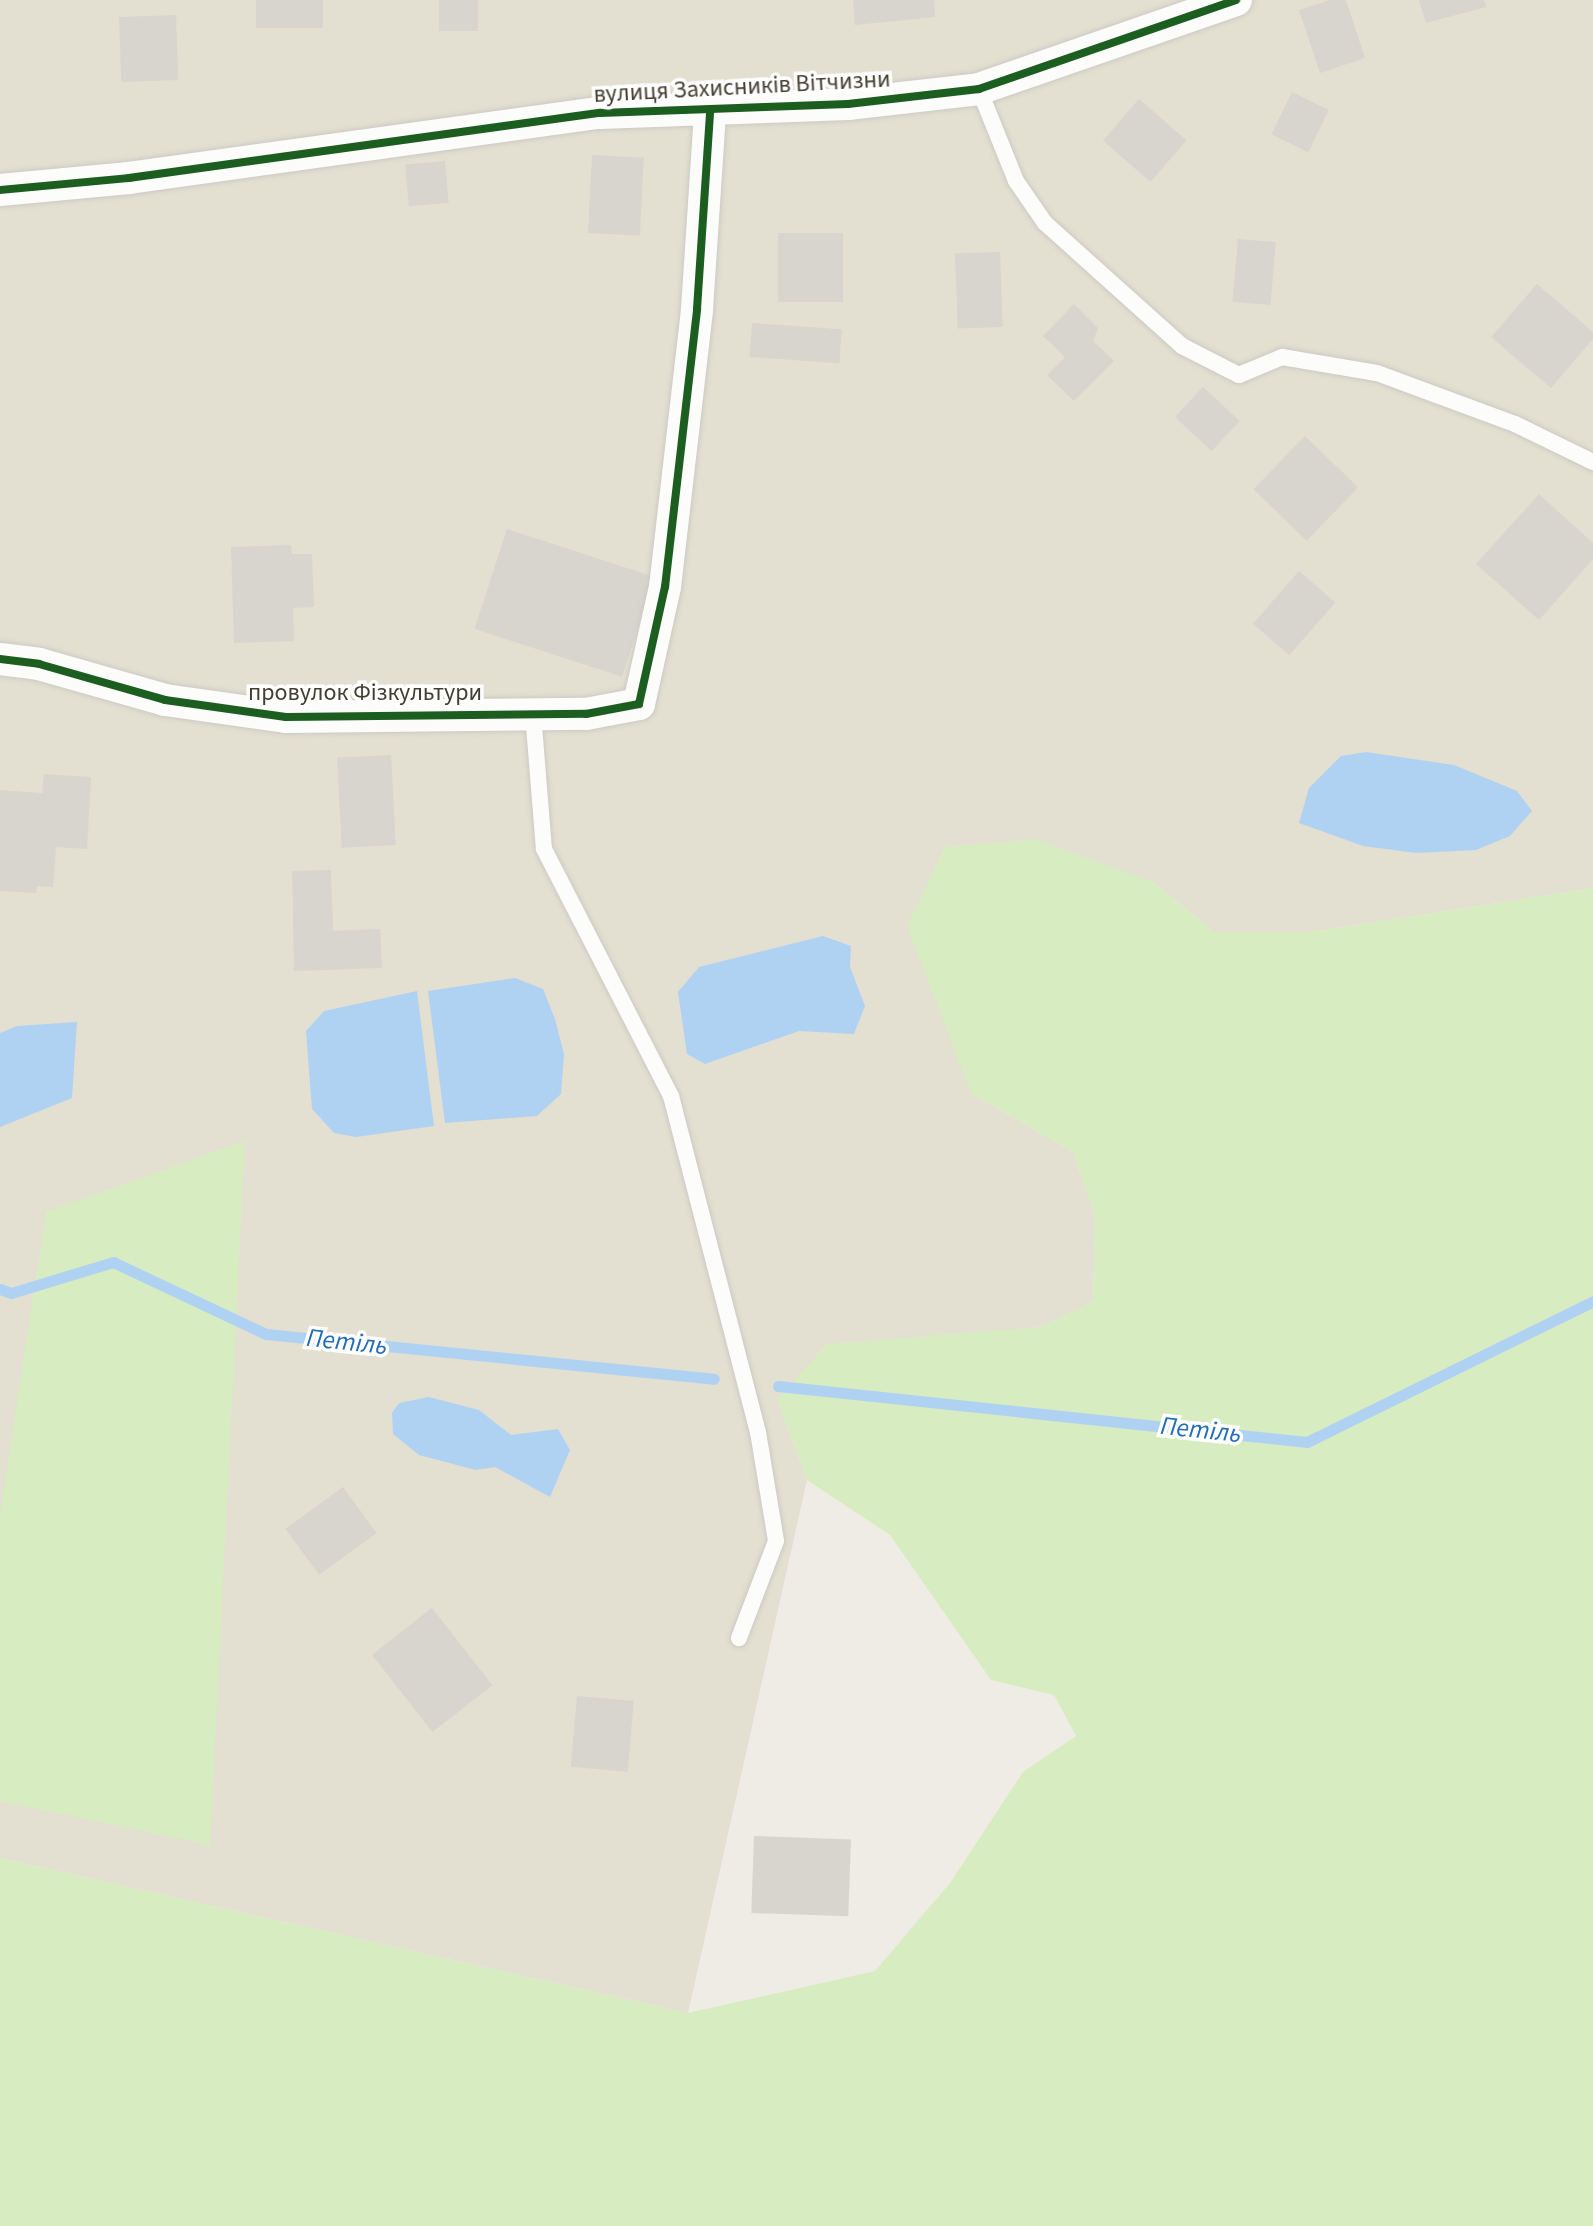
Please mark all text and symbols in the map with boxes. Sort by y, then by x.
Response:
street label: вулиця Захисників Вітчизни [593,65,891,109]
street label: провулок Фізкультури [248,679,482,707]
water label: Петіль [305,1322,389,1362]
water label: Петіль [1159,1410,1243,1450]

